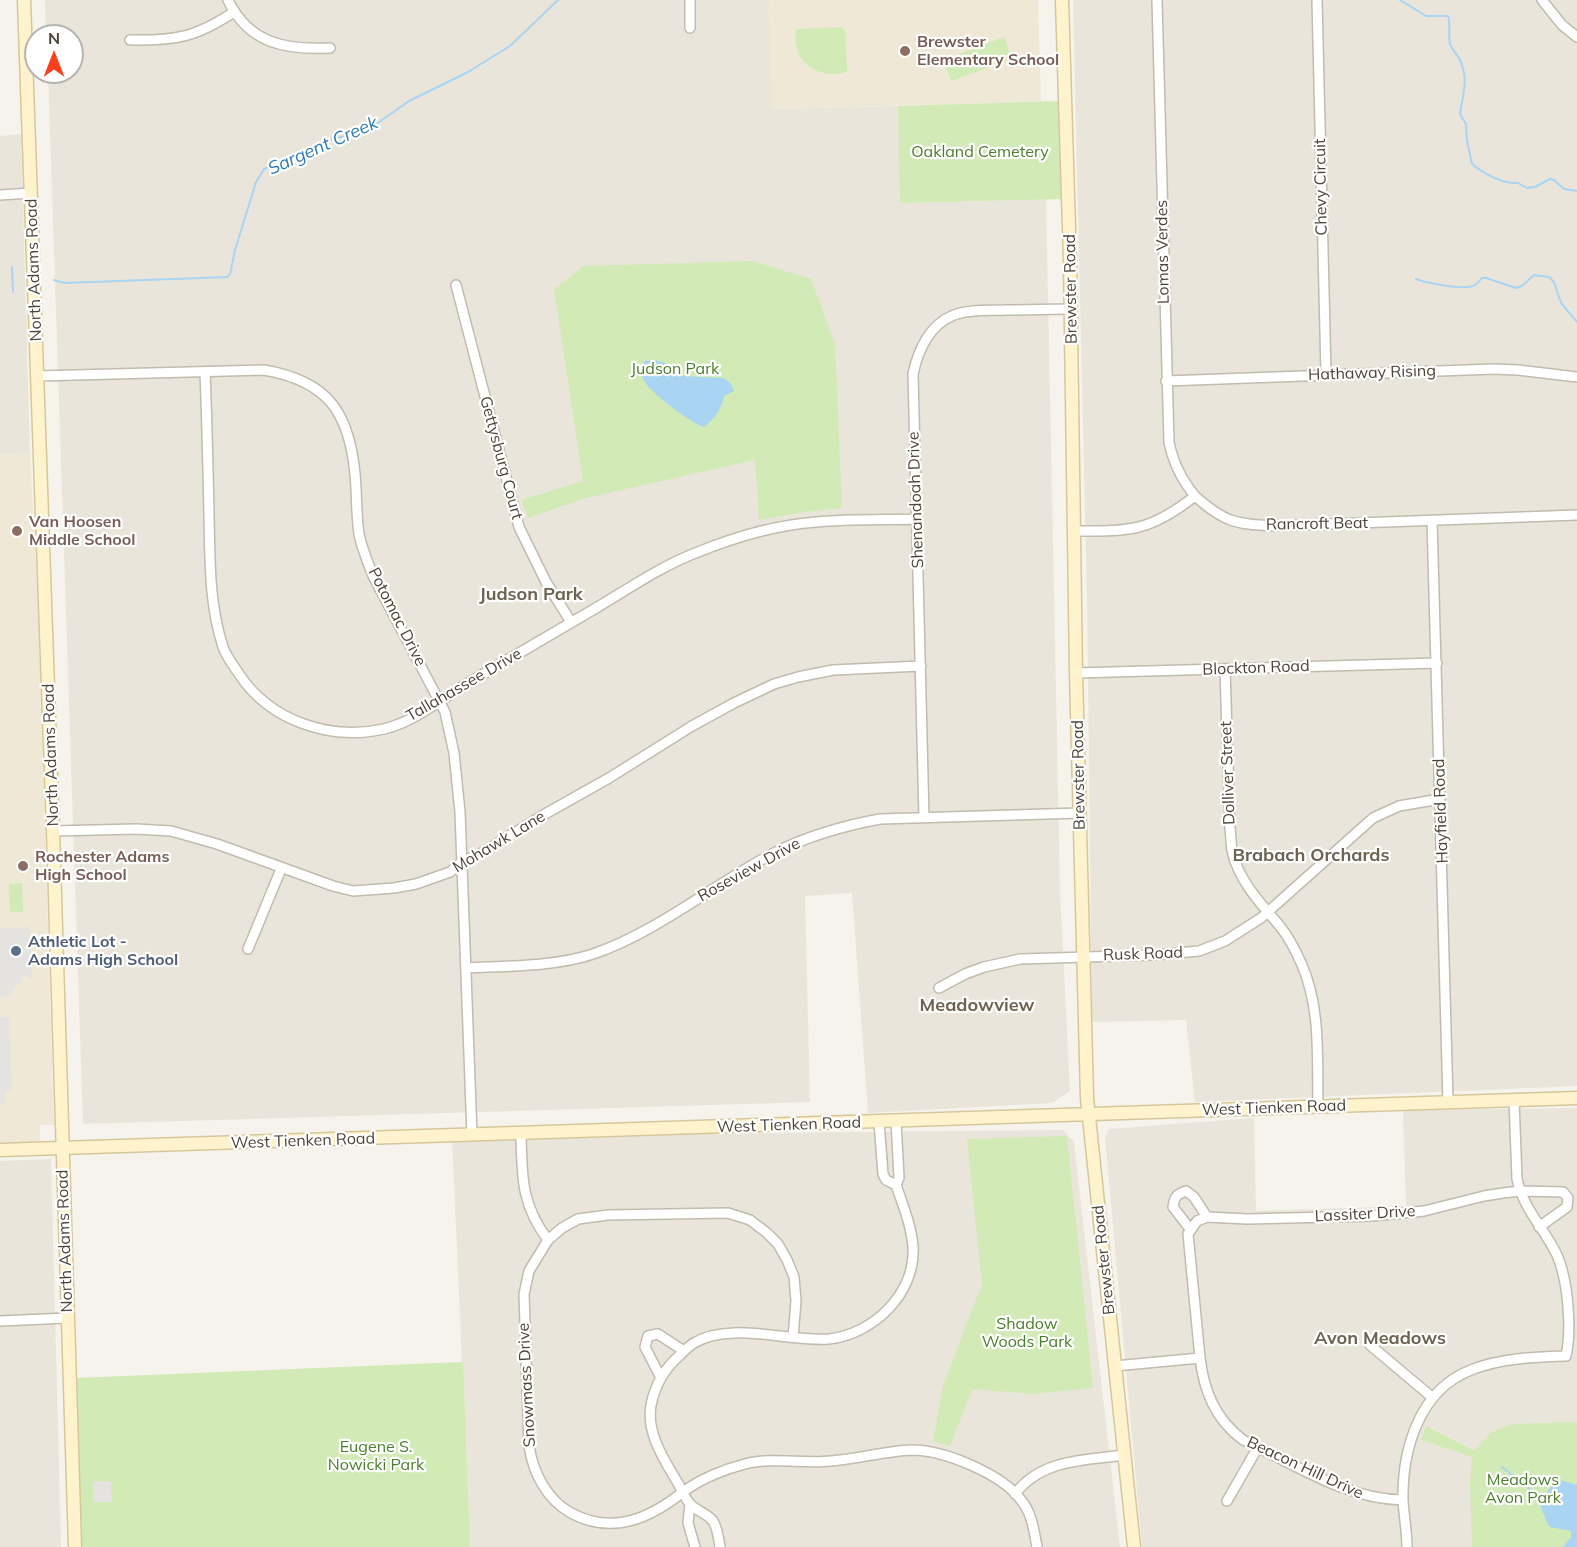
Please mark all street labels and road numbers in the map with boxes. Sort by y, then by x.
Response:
street label: Chevy Circuit [1311,138,1331,236]
street label: North Adams Road [22,198,46,342]
street label: Lomas Verdes [1152,200,1174,304]
street label: Brewster Road [1060,234,1082,344]
street label: Hathaway Rising [1308,361,1436,385]
street label: Gettysburg Court [475,394,527,522]
street label: Shenandoah Drive [904,431,928,569]
street label: Rancroft Beat [1266,514,1368,534]
street label: Potomac Drive [364,564,430,670]
street label: Tallahassee Drive [403,644,525,726]
street label: Blockton Road [1202,657,1310,679]
street label: North Adams Road [39,683,63,827]
street label: Brewster Road [1068,720,1090,830]
street label: Dolliver Street [1217,721,1239,825]
street label: Hayfield Road [1430,758,1452,864]
street label: Mohawk Lane [449,807,549,877]
street label: Roseview Drive [694,834,804,906]
street label: Rusk Road [1103,943,1183,965]
street label: West Tienken Road [1202,1096,1346,1120]
street label: West Tienken Road [717,1113,861,1137]
street label: West Tienken Road [231,1129,375,1153]
street label: North Adams Road [53,1169,77,1313]
street label: Lassiter Drive [1314,1202,1416,1226]
street label: Brewster Road [1089,1204,1119,1316]
street label: Snowmass Drive [514,1322,540,1448]
street label: Beacon Hill Drive [1244,1433,1366,1503]

